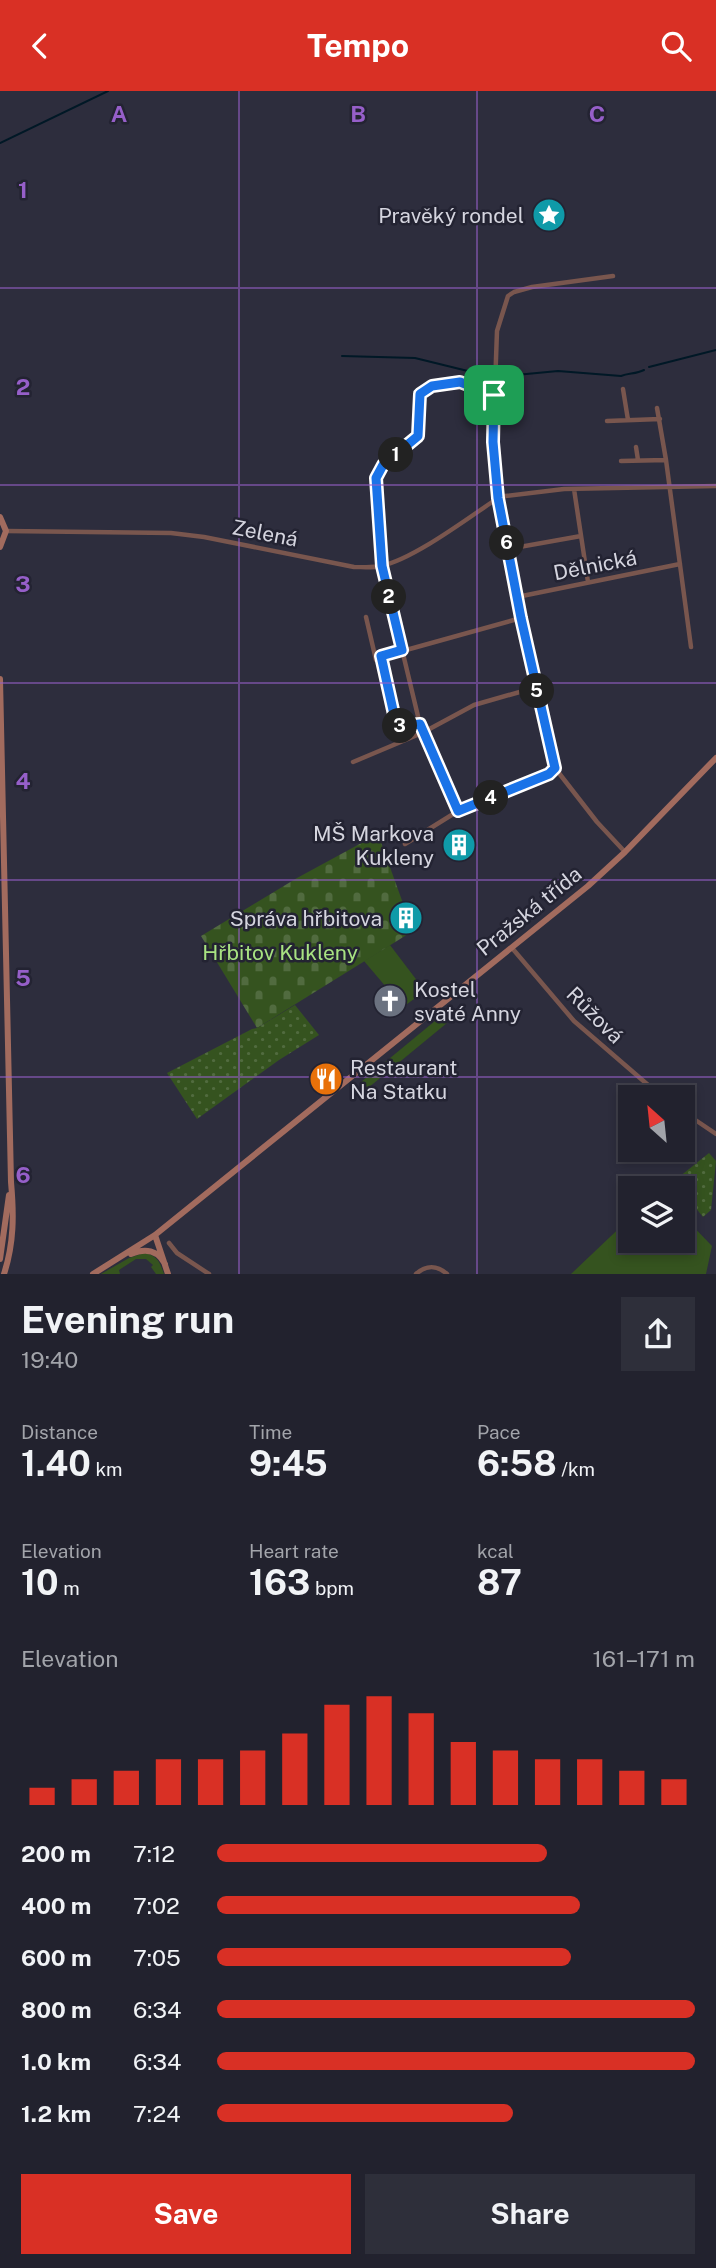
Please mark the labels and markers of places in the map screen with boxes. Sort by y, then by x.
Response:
place icon: Pravěký rondel [530,196,568,234]
place label: Pravěký rondel [378,203,524,228]
pin [464,365,524,425]
pin: 1 [378,437,414,473]
pin: 6 [490,525,524,561]
pin: 2 [372,580,406,615]
pin: 5 [520,673,554,709]
pin: 3 [382,709,418,743]
pin: 4 [474,781,508,815]
place label: MŠ Markova Kukleny [313,821,434,870]
building icon: MŠ Markova Kukleny [440,826,478,864]
building icon: Správa hřbitova [387,899,425,937]
place label: Správa hřbitova [230,906,382,931]
place label: Kostel svaté Anny [414,977,521,1026]
church icon: Kostel svaté Anny [371,982,409,1020]
place label: Restaurant Na Statku [350,1055,457,1104]
restaurant icon: Restaurant Na Statku [307,1060,345,1098]

